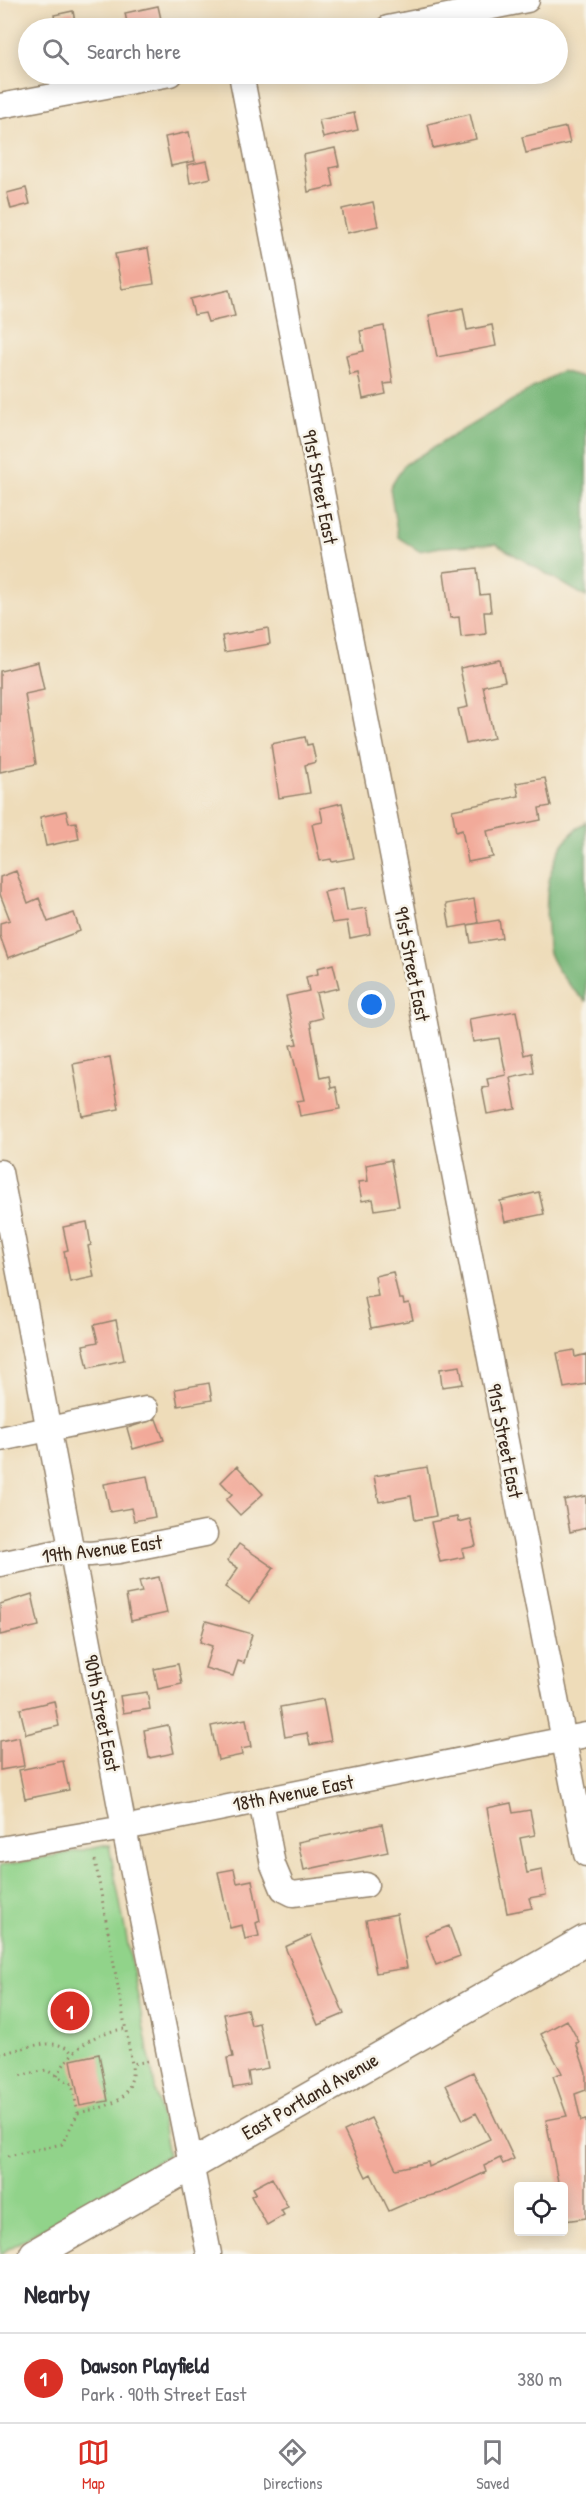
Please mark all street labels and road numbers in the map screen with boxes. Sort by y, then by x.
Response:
street label: 91st Street East [296,427,345,548]
street label: 91st Street East [388,904,437,1025]
street label: 91st Street East [481,1381,530,1502]
street label: 19th Avenue East [40,1528,165,1569]
street label: 90th Street East [78,1652,127,1775]
street label: 18th Avenue East [230,1767,357,1817]
street label: East Portland Avenue [237,2045,383,2146]

